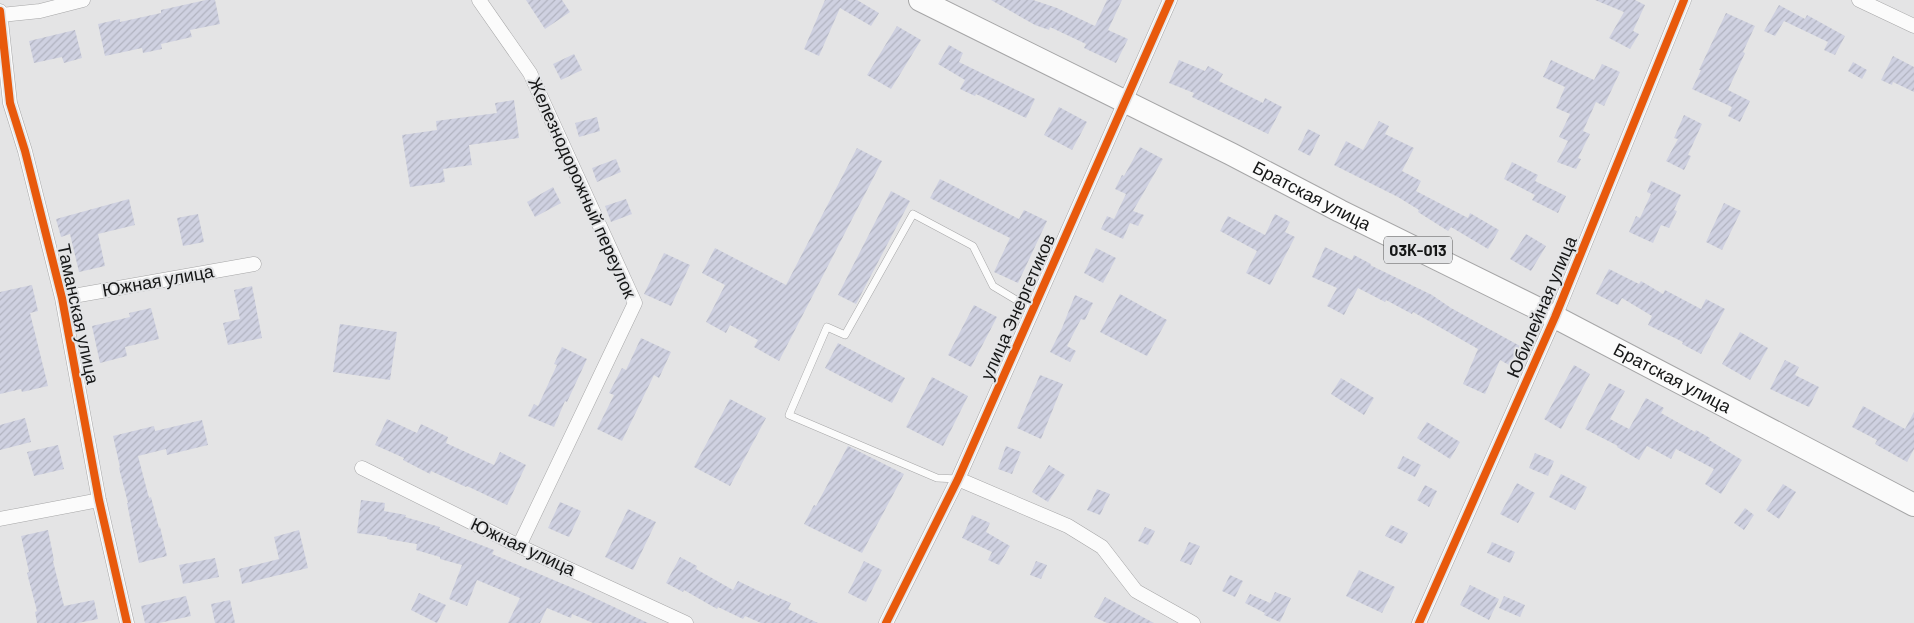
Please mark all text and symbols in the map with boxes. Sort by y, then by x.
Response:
street label: Железнодорожный переулок [524,74,642,302]
street label: Братская улица [1250,155,1376,235]
street label: улица Энергетиков [975,230,1059,383]
street label: Юбилейная улица [1501,231,1581,381]
road number: 03К-013 [1384,236,1452,264]
street label: Таманская улица [53,242,105,387]
street label: Южная улица [100,259,216,301]
street label: Братская улица [1610,338,1736,418]
street label: Южная улица [468,512,580,580]

